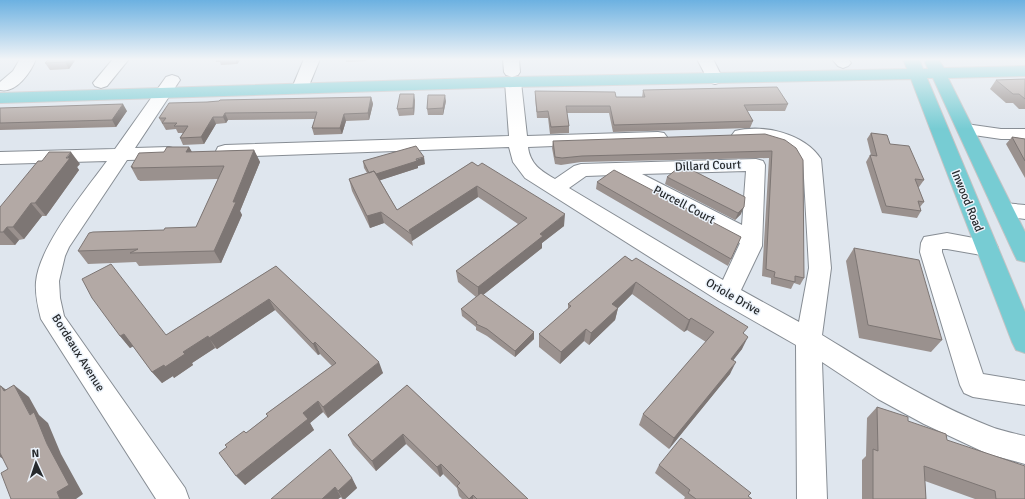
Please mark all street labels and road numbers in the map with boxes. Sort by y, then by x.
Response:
street label: Dillard Court [675,157,741,175]
street label: Inwood Road [948,168,986,234]
street label: Purcell Court [651,183,717,227]
street label: Oriole Drive [703,275,763,319]
street label: Bordeaux Avenue [48,311,108,395]

